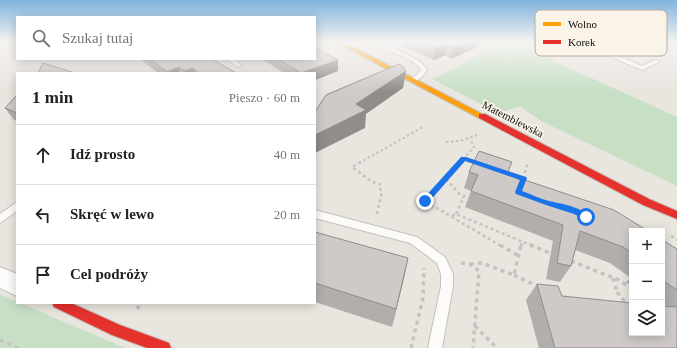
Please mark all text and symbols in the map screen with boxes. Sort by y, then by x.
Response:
legend [535,10,667,56]
search box [16,16,316,60]
text: Wolno [568,18,598,30]
icon: search [30,27,52,49]
text: Szukaj tutaj [62,30,133,46]
text: Korek [568,36,596,48]
text: 1 min [32,88,73,107]
text: Pieszo · 60 m [229,90,300,105]
street label: Matemblewska [480,98,546,140]
icon: ahead [32,144,54,166]
text: Idź prosto [70,146,135,162]
text: 40 m [274,147,300,162]
route end [416,192,434,210]
icon: left [32,204,54,226]
text: Skręć w lewo [70,206,154,222]
text: 20 m [274,207,300,222]
route start [577,208,595,226]
map controls [629,228,665,336]
button: + [629,228,665,264]
icon: arrive [32,264,54,286]
button: − [629,264,665,300]
text: Cel podróży [70,266,148,282]
button: layers [629,300,665,336]

